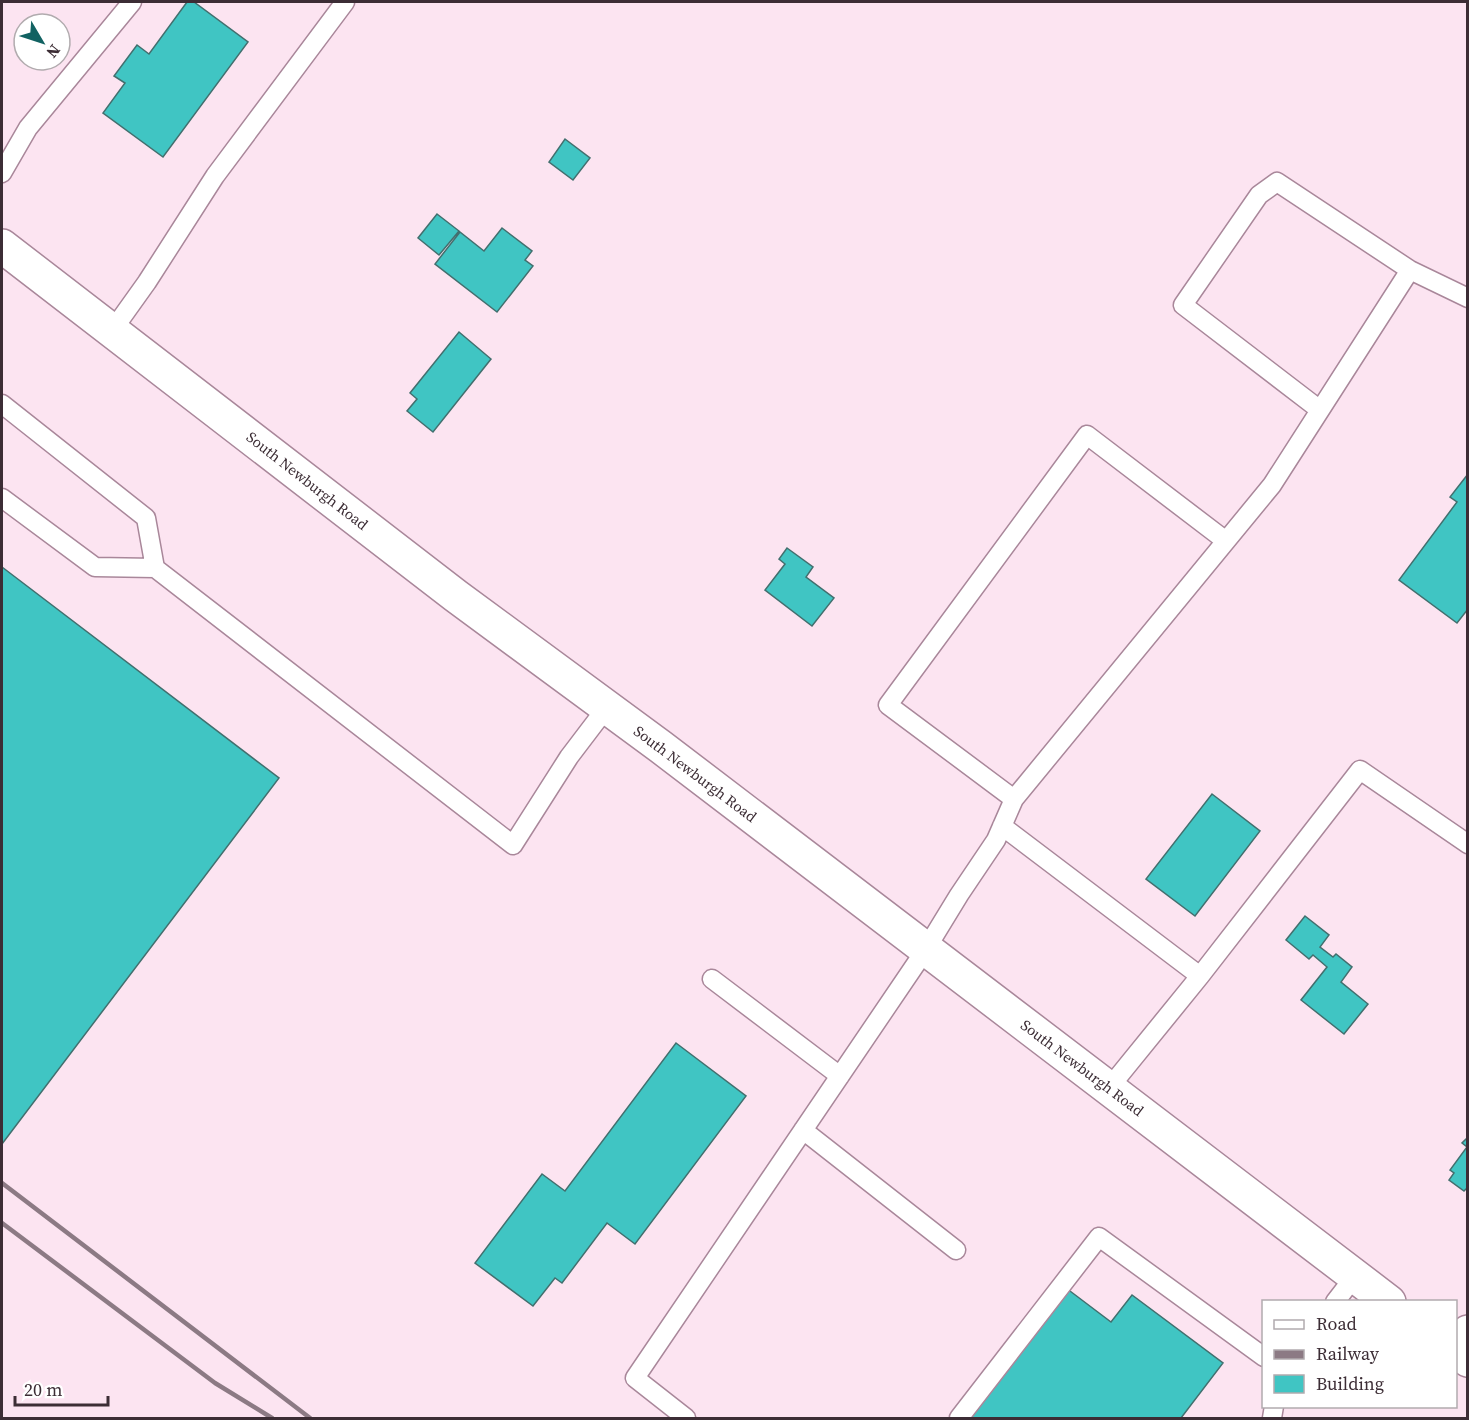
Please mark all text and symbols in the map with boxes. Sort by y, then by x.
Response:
north arrow [12,12,72,72]
text: N [41,40,66,63]
street label: South Newburgh Road [242,426,373,535]
street label: South Newburgh Road [629,720,761,827]
street label: South Newburgh Road [1016,1014,1148,1121]
legend [1262,1300,1457,1408]
text: Road [1316,1311,1357,1336]
text: Railway [1316,1341,1380,1366]
scale bar [15,1369,108,1407]
text: Building [1316,1371,1384,1396]
text: 20 m [24,1377,62,1402]

